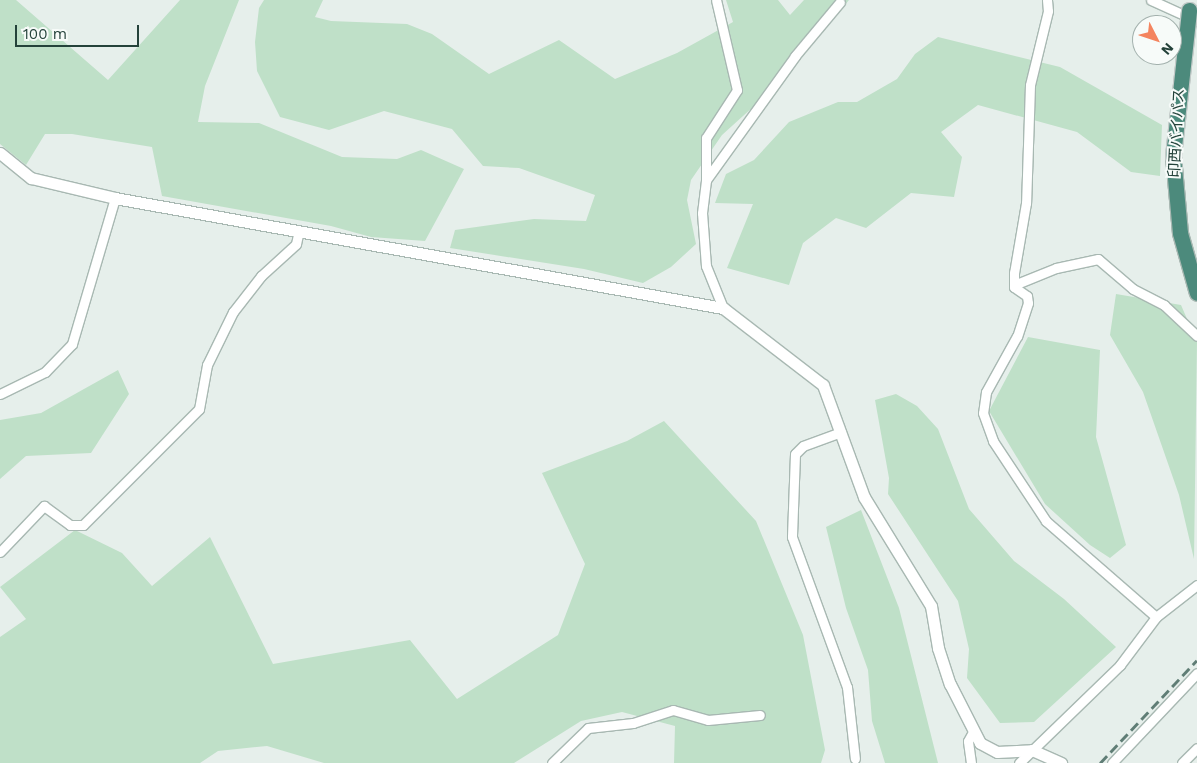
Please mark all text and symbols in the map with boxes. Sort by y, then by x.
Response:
scale bar [18,15,141,47]
north arrow [1132,15,1182,65]
text: 100 m [23,25,67,43]
text: N [1158,40,1177,58]
street label: 印西バイパス [1166,88,1188,178]

